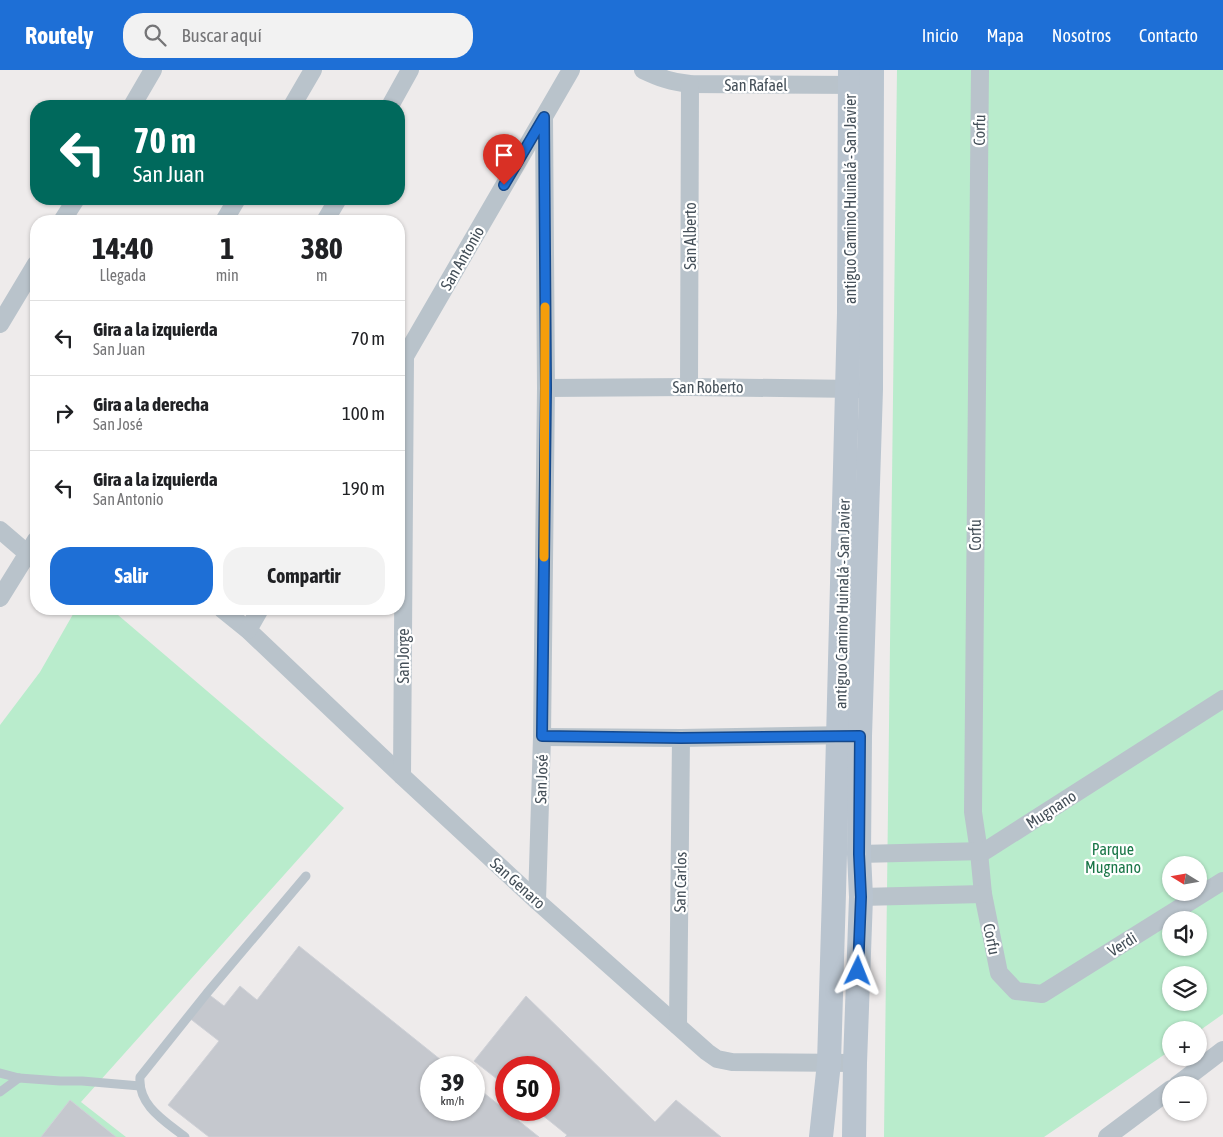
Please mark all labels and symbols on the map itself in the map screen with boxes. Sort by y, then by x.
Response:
street label: San Rafael [725,76,788,94]
street label: antiguo Camino Huinalá - San Javier [841,94,860,304]
street label: Corfu [970,114,988,146]
pin [483,134,525,185]
street label: San Alberto [681,202,699,270]
street label: San Antonio [437,223,487,293]
street label: San Roberto [672,378,744,396]
street label: antiguo Camino Huinalá - San Javier [831,499,854,709]
street label: Corfu [966,519,984,551]
street label: San Jorge [394,629,413,683]
street label: San José [531,754,551,804]
street label: Mugnano [1023,786,1080,833]
park label: Parque Mugnano [1085,840,1141,877]
street label: San Carlos [670,851,690,913]
street label: San Genaro [487,854,549,912]
north arrow [1162,856,1208,901]
street label: Corfu [980,922,1004,956]
street label: Verdi [1104,928,1140,960]
position arrow [831,944,883,996]
speed limit sign: 50 [495,1056,560,1121]

